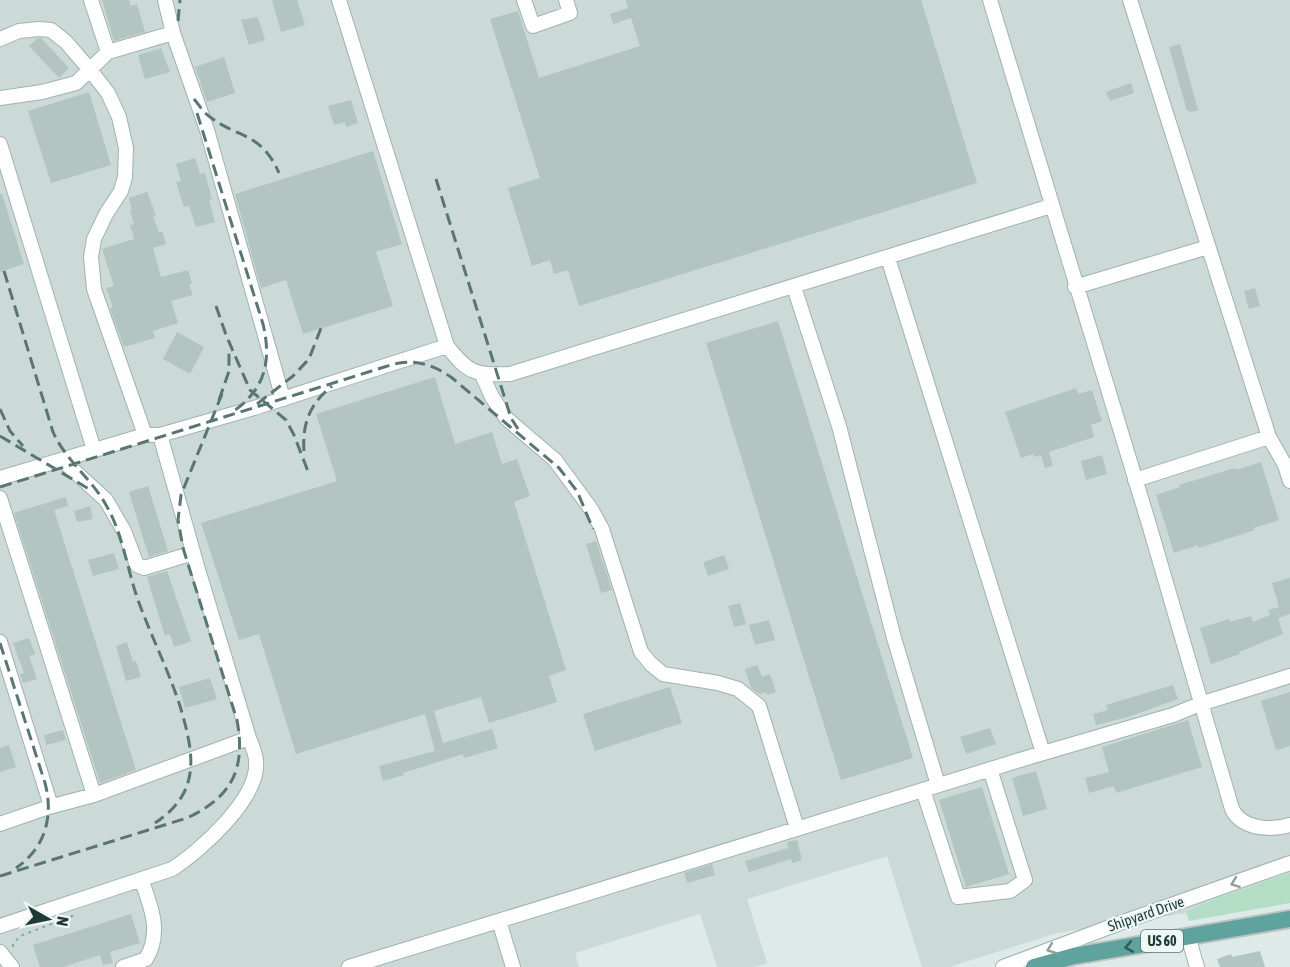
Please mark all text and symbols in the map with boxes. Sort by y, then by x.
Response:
one-way arrow [1230,875,1241,888]
north arrow [18,889,78,949]
street label: Shipyard Drive [1105,892,1186,935]
text: N [53,915,72,927]
road number: US 60 [1141,930,1183,952]
one-way arrow [1124,940,1134,952]
one-way arrow [1047,941,1057,954]

